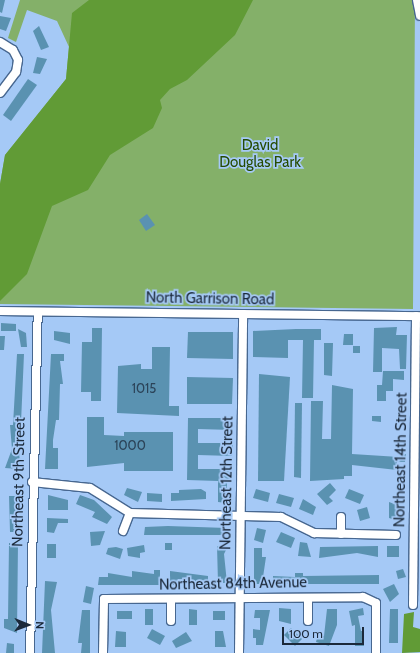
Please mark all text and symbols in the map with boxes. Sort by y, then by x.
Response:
park label: David Douglas Park [219,136,301,171]
street label: North Garrison Road [146,289,274,309]
house number: 1015 [132,380,156,396]
street label: Northeast 14th Street [391,392,411,528]
street label: Northeast 12th Street [217,416,237,550]
street label: Northeast 9th Street [9,417,29,547]
house number: 1000 [114,437,146,453]
street label: Northeast 84th Avenue [159,574,307,594]
north arrow [8,605,48,645]
scale bar [284,619,366,645]
text: N [33,621,47,629]
text: 100 m [289,626,323,641]

